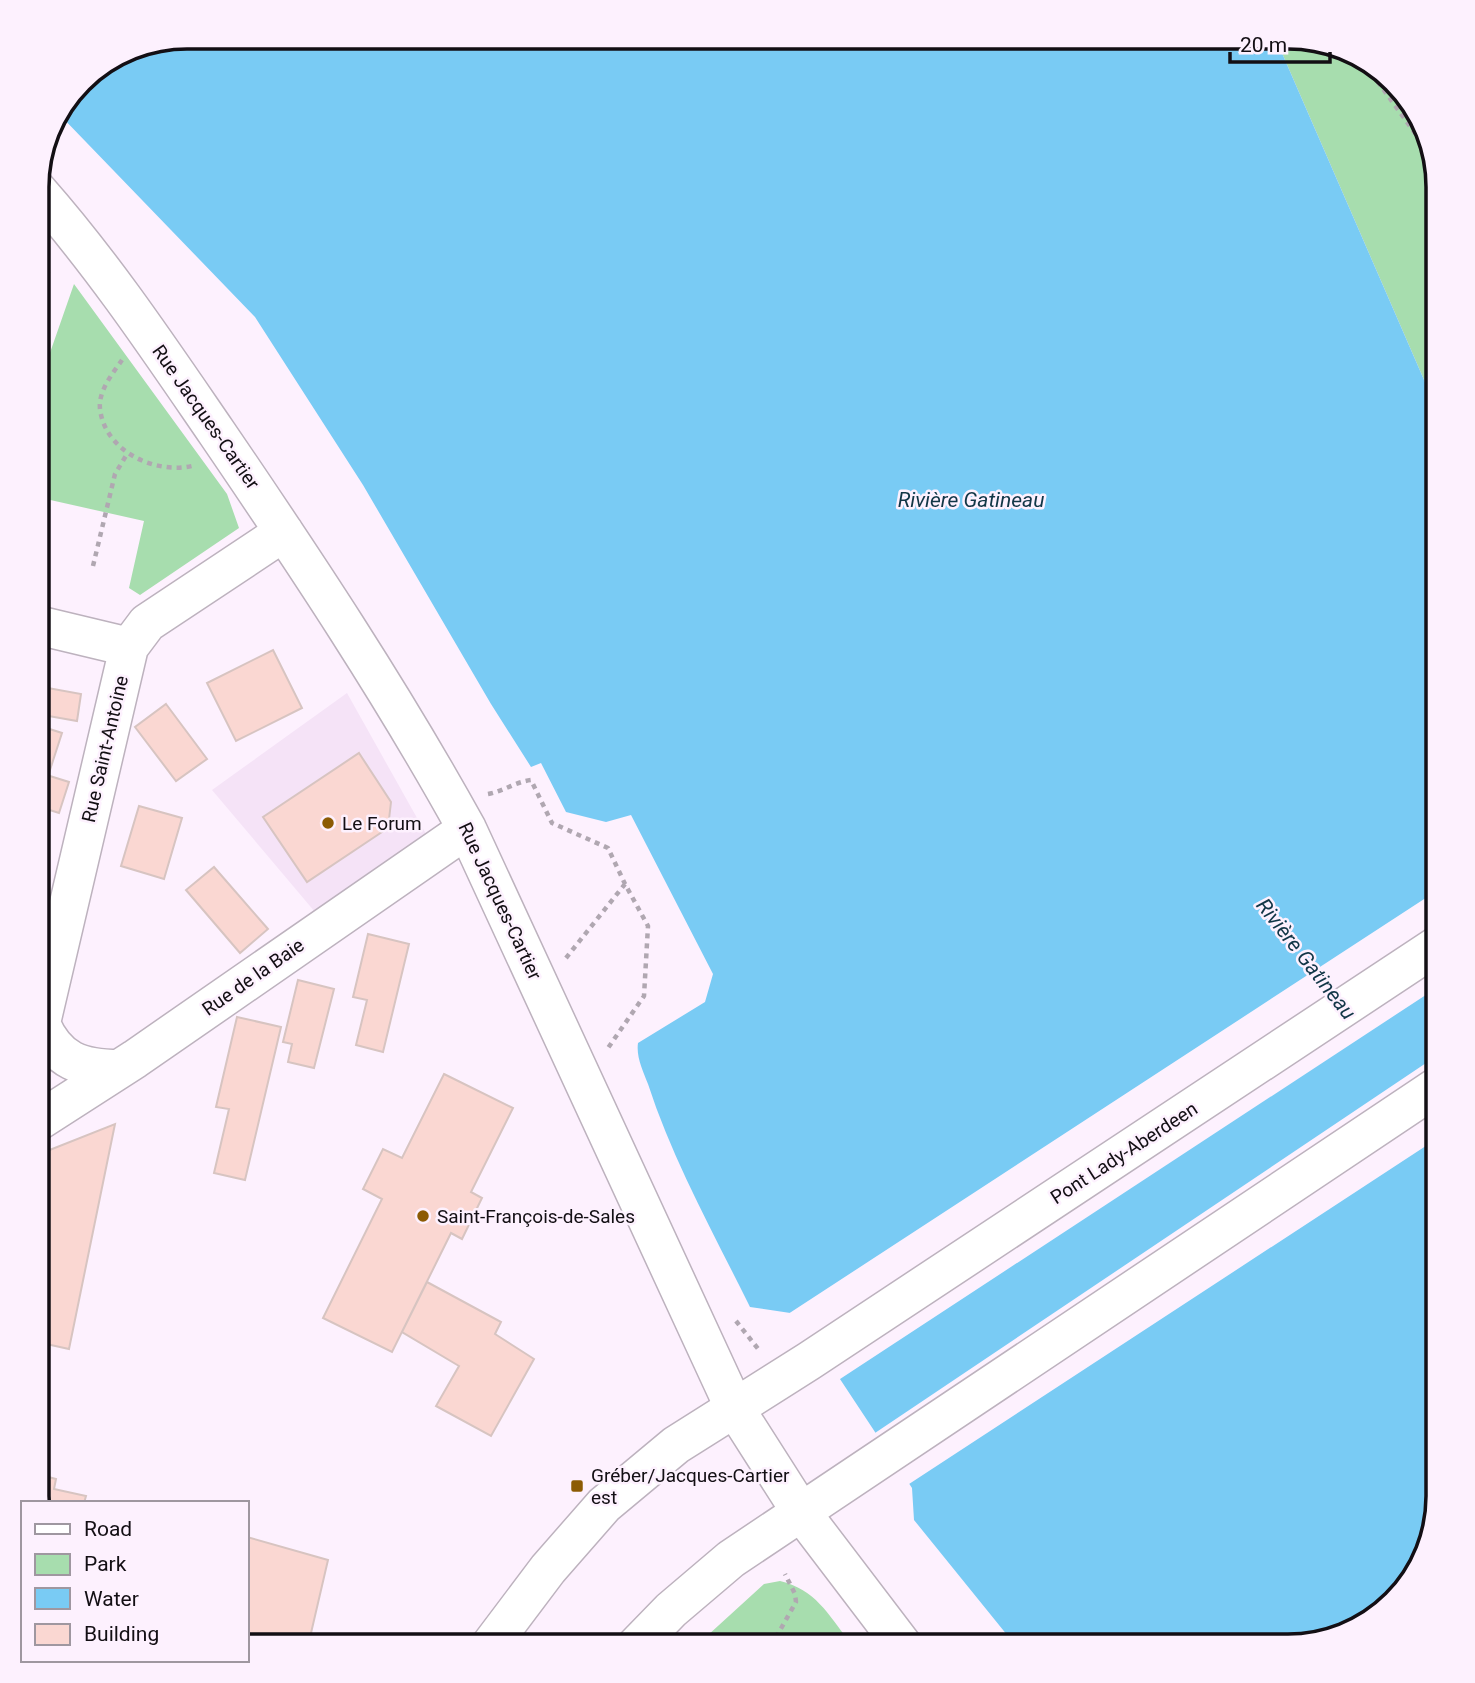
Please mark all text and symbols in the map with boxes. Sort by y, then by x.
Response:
scale bar [1230,21,1330,65]
text: 20 m [1240,33,1287,57]
street label: Rue Jacques-Cartier [148,340,265,494]
water label: Rivière Gatineau [898,488,1044,512]
street label: Rue Saint-Antoine [77,673,133,825]
place label: Le Forum [342,812,422,835]
marker: Le Forum [320,815,336,831]
street label: Rue Jacques-Cartier [453,819,547,984]
water label: Rivière Gatineau [1251,894,1361,1024]
street label: Rue de la Baie [198,933,308,1021]
street label: Pont Lady-Aberdeen [1046,1097,1202,1209]
place label: Saint-François-de-Sales [437,1205,635,1228]
marker: Saint-François-de-Sales [415,1208,431,1224]
place label: Gréber/Jacques-Cartier est [591,1464,790,1509]
marker: Gréber/Jacques-Cartier est [569,1478,585,1494]
legend [21,1501,248,1662]
text: Road [84,1517,132,1541]
text: Park [84,1552,127,1576]
text: Water [84,1587,139,1611]
text: Building [84,1622,159,1646]

